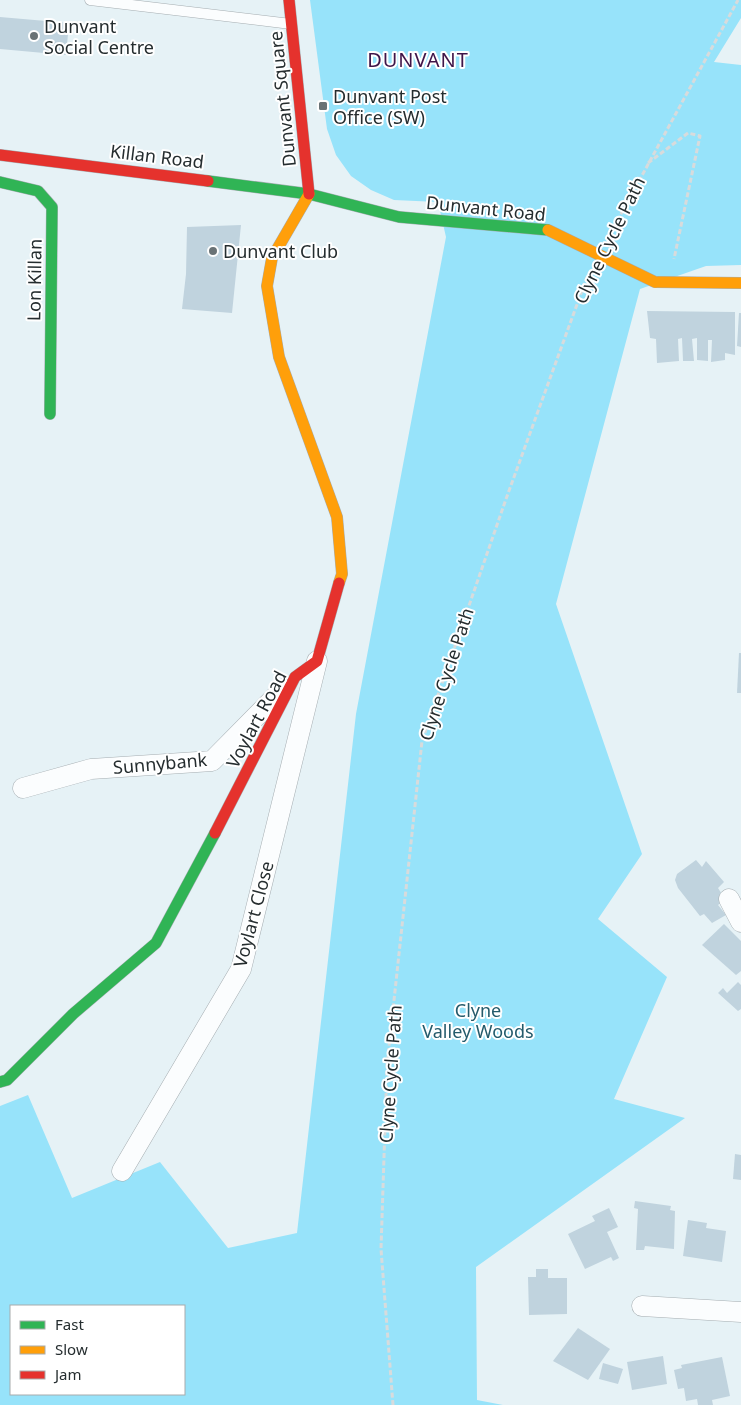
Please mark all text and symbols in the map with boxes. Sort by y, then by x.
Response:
place label: Dunvant Social Centre [44,14,154,59]
marker: Dunvant Social Centre [28,30,40,42]
street label: Dunvant Square [263,30,301,168]
district label: DUNVANT [367,46,469,73]
place label: Dunvant Post Office (SW) [333,84,447,129]
marker: Dunvant Post Office (SW) [317,100,329,112]
street label: Killan Road [109,138,205,174]
street label: Clyne Cycle Path [568,173,650,307]
street label: Dunvant Road [425,190,547,226]
street label: Lon Killan [21,239,47,321]
place label: Dunvant Club [223,239,338,263]
marker: Dunvant Club [207,245,219,257]
street label: Clyne Cycle Path [413,604,479,744]
street label: Voylart Road [220,666,292,772]
street label: Sunnybank [112,747,208,779]
street label: Voylart Close [227,858,279,970]
park label: Clyne Valley Woods [422,998,534,1043]
street label: Clyne Cycle Path [373,1004,407,1144]
legend [10,1305,185,1395]
text: Fast [55,1314,84,1334]
text: Slow [55,1339,88,1359]
text: Jam [53,1364,82,1384]

